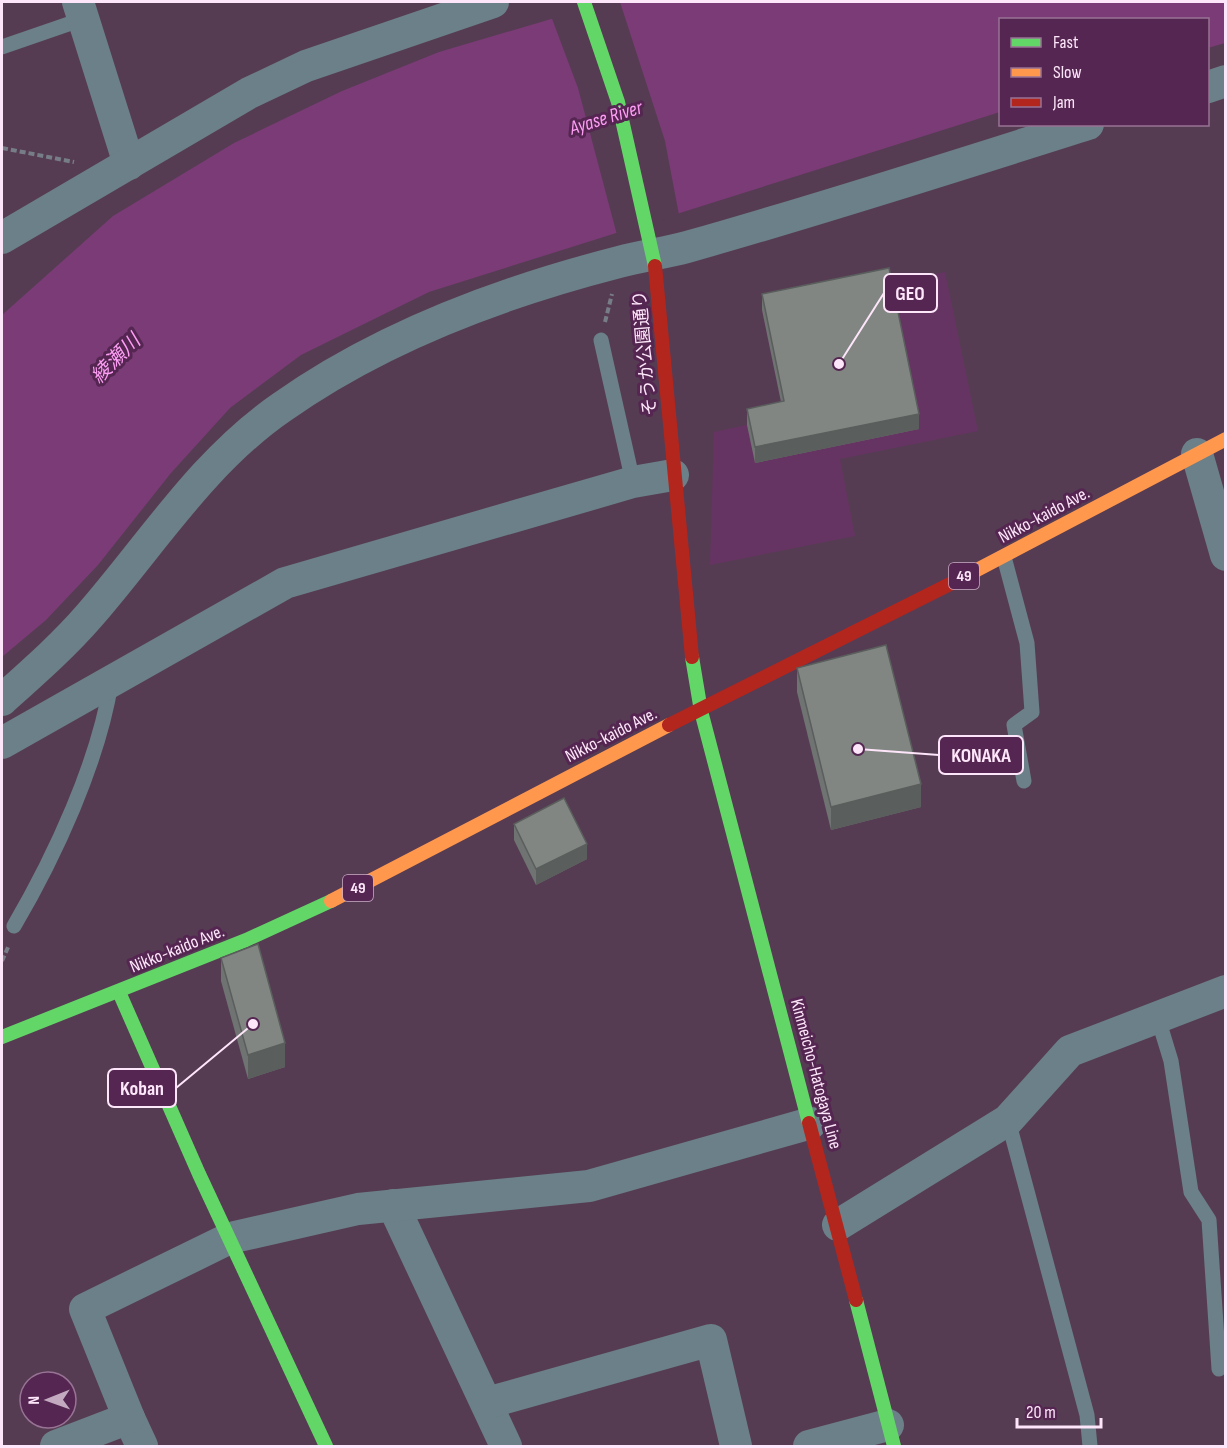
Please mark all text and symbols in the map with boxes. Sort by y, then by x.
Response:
legend [999,18,1209,126]
text: Fast [1053,32,1079,53]
text: Slow [1053,62,1082,83]
text: Jam [1052,92,1075,113]
water label: Ayase River [566,95,647,141]
callout: GEO [884,274,937,312]
text: GEO [895,282,925,306]
street label: そうか公園通り [629,289,661,417]
water label: 綾瀬川 [86,328,147,389]
street label: Nikko-kaido Ave. [995,482,1093,548]
road number: 49 [949,563,979,589]
street label: Nikko-kaido Ave. [562,703,660,767]
callout: KONAKA [939,736,1023,774]
text: KONAKA [951,744,1011,768]
road number: 49 [343,875,373,901]
street label: Nikko-kaido Ave. [127,921,227,977]
street label: Kinmeicho-Hatogaya Line [786,997,846,1151]
callout: Koban [108,1069,176,1107]
text: Koban [120,1077,164,1101]
north arrow [18,1370,78,1430]
scale bar [1017,1391,1101,1429]
text: N [25,1396,44,1405]
text: 20 m [1026,1402,1056,1423]

